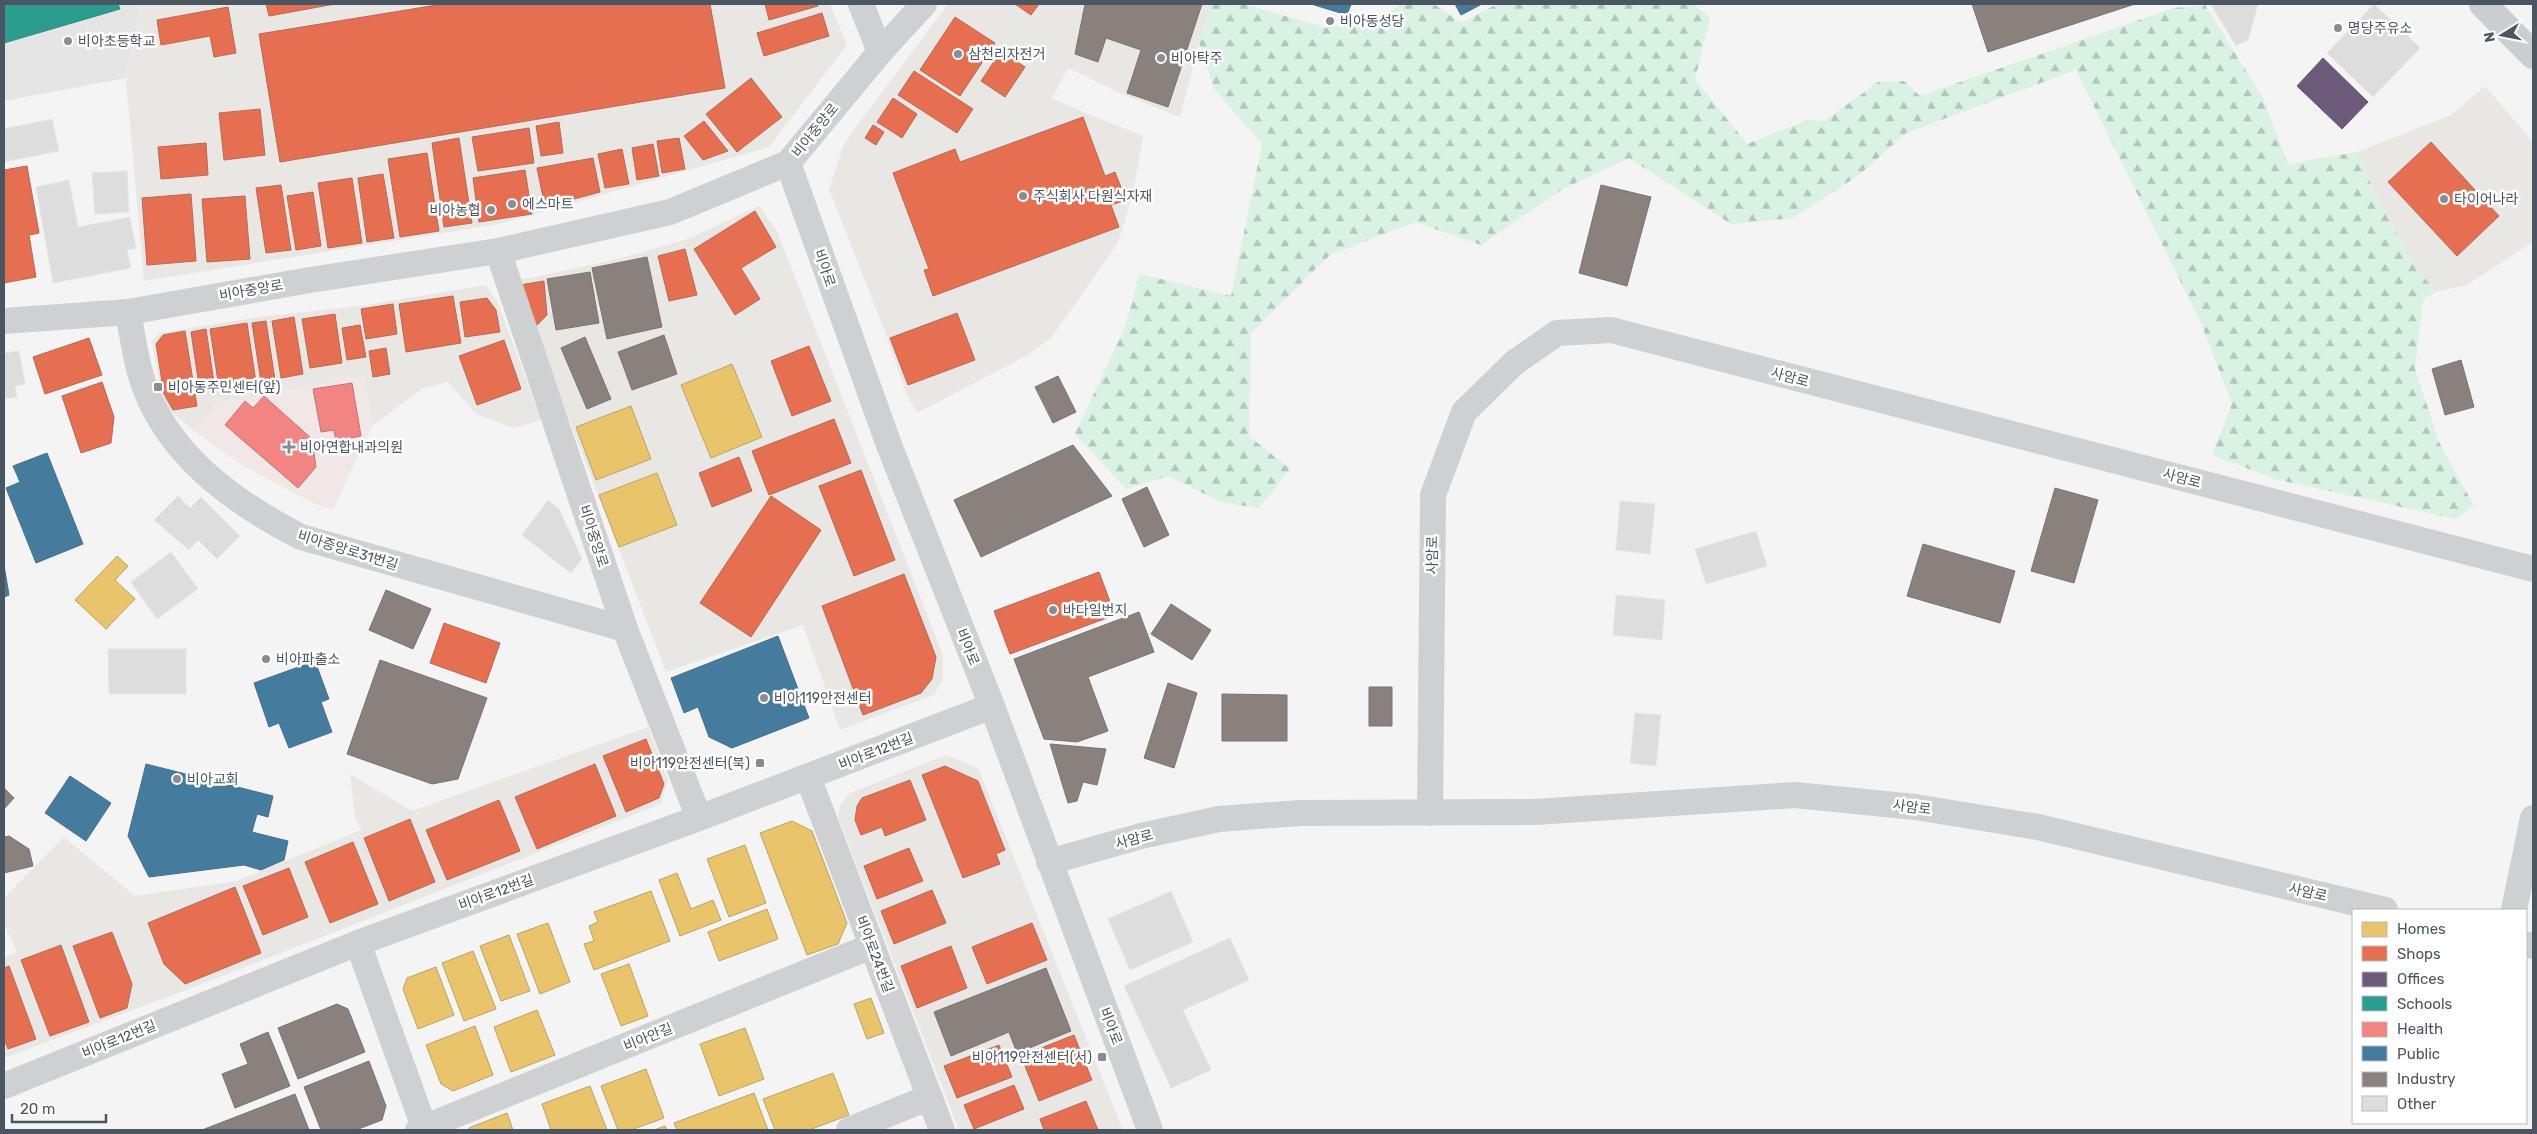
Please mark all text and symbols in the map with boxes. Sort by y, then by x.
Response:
north arrow [2477,10,2527,60]
place label: 비아동성당 [1340,13,1405,30]
marker: 비아동성당 [1324,15,1336,27]
place label: 명당주유소 [2348,20,2413,37]
marker: 명당주유소 [2332,22,2344,34]
text: N [2480,31,2499,44]
place label: 비아초등학교 [78,33,155,50]
marker: 비아초등학교 [62,35,74,47]
place label: 삼천리자전거 [968,46,1045,63]
marker: 삼천리자전거 [952,48,964,60]
place label: 비아탁주 [1171,50,1223,67]
marker: 비아탁주 [1155,52,1167,64]
street label: 비아중앙로 [789,100,842,161]
place label: 주식회사 다원식자재 [1033,188,1152,205]
marker: 주식회사 다원식자재 [1017,190,1029,202]
place label: 타이어나라 [2454,191,2519,208]
marker: 타이어나라 [2438,193,2450,205]
place label: 에스마트 [522,196,574,213]
marker: 에스마트 [506,198,518,210]
place label: 비아농협 [429,202,481,219]
marker: 비아농협 [485,204,497,216]
street label: 비아로 [810,247,839,289]
street label: 비아중앙로 [218,277,284,304]
street label: 사암로 [1769,364,1811,391]
place label: 비아동주민센터(앞) [168,379,281,396]
marker: 비아동주민센터(앞) [152,381,164,393]
place label: 비아연합내과의원 [300,439,403,456]
marker: 비아연합내과의원 [282,440,296,454]
street label: 사암로 [2161,465,2203,492]
street label: 비아중앙로 [575,503,612,570]
street label: 비아중앙로31번길 [295,527,400,574]
street label: 사암로 [1424,535,1441,574]
place label: 바다일번지 [1063,602,1127,619]
marker: 바다일번지 [1047,604,1059,616]
street label: 비아로 [952,626,983,668]
place label: 비아파출소 [276,651,341,668]
marker: 비아파출소 [260,653,272,665]
place label: 비아119안전센터 [774,690,872,707]
marker: 비아119안전센터 [758,692,770,704]
street label: 비아로12번길 [836,729,916,773]
place label: 비아119안전센터(북) [630,755,750,772]
marker: 비아119안전센터(북) [754,757,766,769]
place label: 비아교회 [187,771,239,788]
marker: 비아교회 [171,773,183,785]
street label: 사암로 [1892,797,1932,818]
street label: 사암로 [1113,826,1155,853]
street label: 비아로12번길 [456,871,536,914]
street label: 사암로 [2287,880,2329,905]
legend [2352,909,2527,1124]
street label: 비아로24번길 [852,913,897,995]
text: Homes [2397,920,2446,938]
text: Shops [2397,945,2441,963]
text: Offices [2397,970,2445,988]
text: Schools [2397,995,2453,1013]
street label: 비아로 [1096,1005,1125,1047]
street label: 비아로12번길 [80,1017,159,1062]
street label: 비아안길 [621,1020,675,1055]
text: Health [2397,1020,2443,1038]
text: Public [2397,1045,2440,1063]
place label: 비아119안전센터(서) [972,1049,1092,1066]
marker: 비아119안전센터(서) [1096,1051,1108,1063]
text: Industry [2397,1070,2456,1088]
scale bar [12,1092,106,1124]
text: Other [2397,1095,2437,1113]
text: 20 m [20,1100,55,1118]

